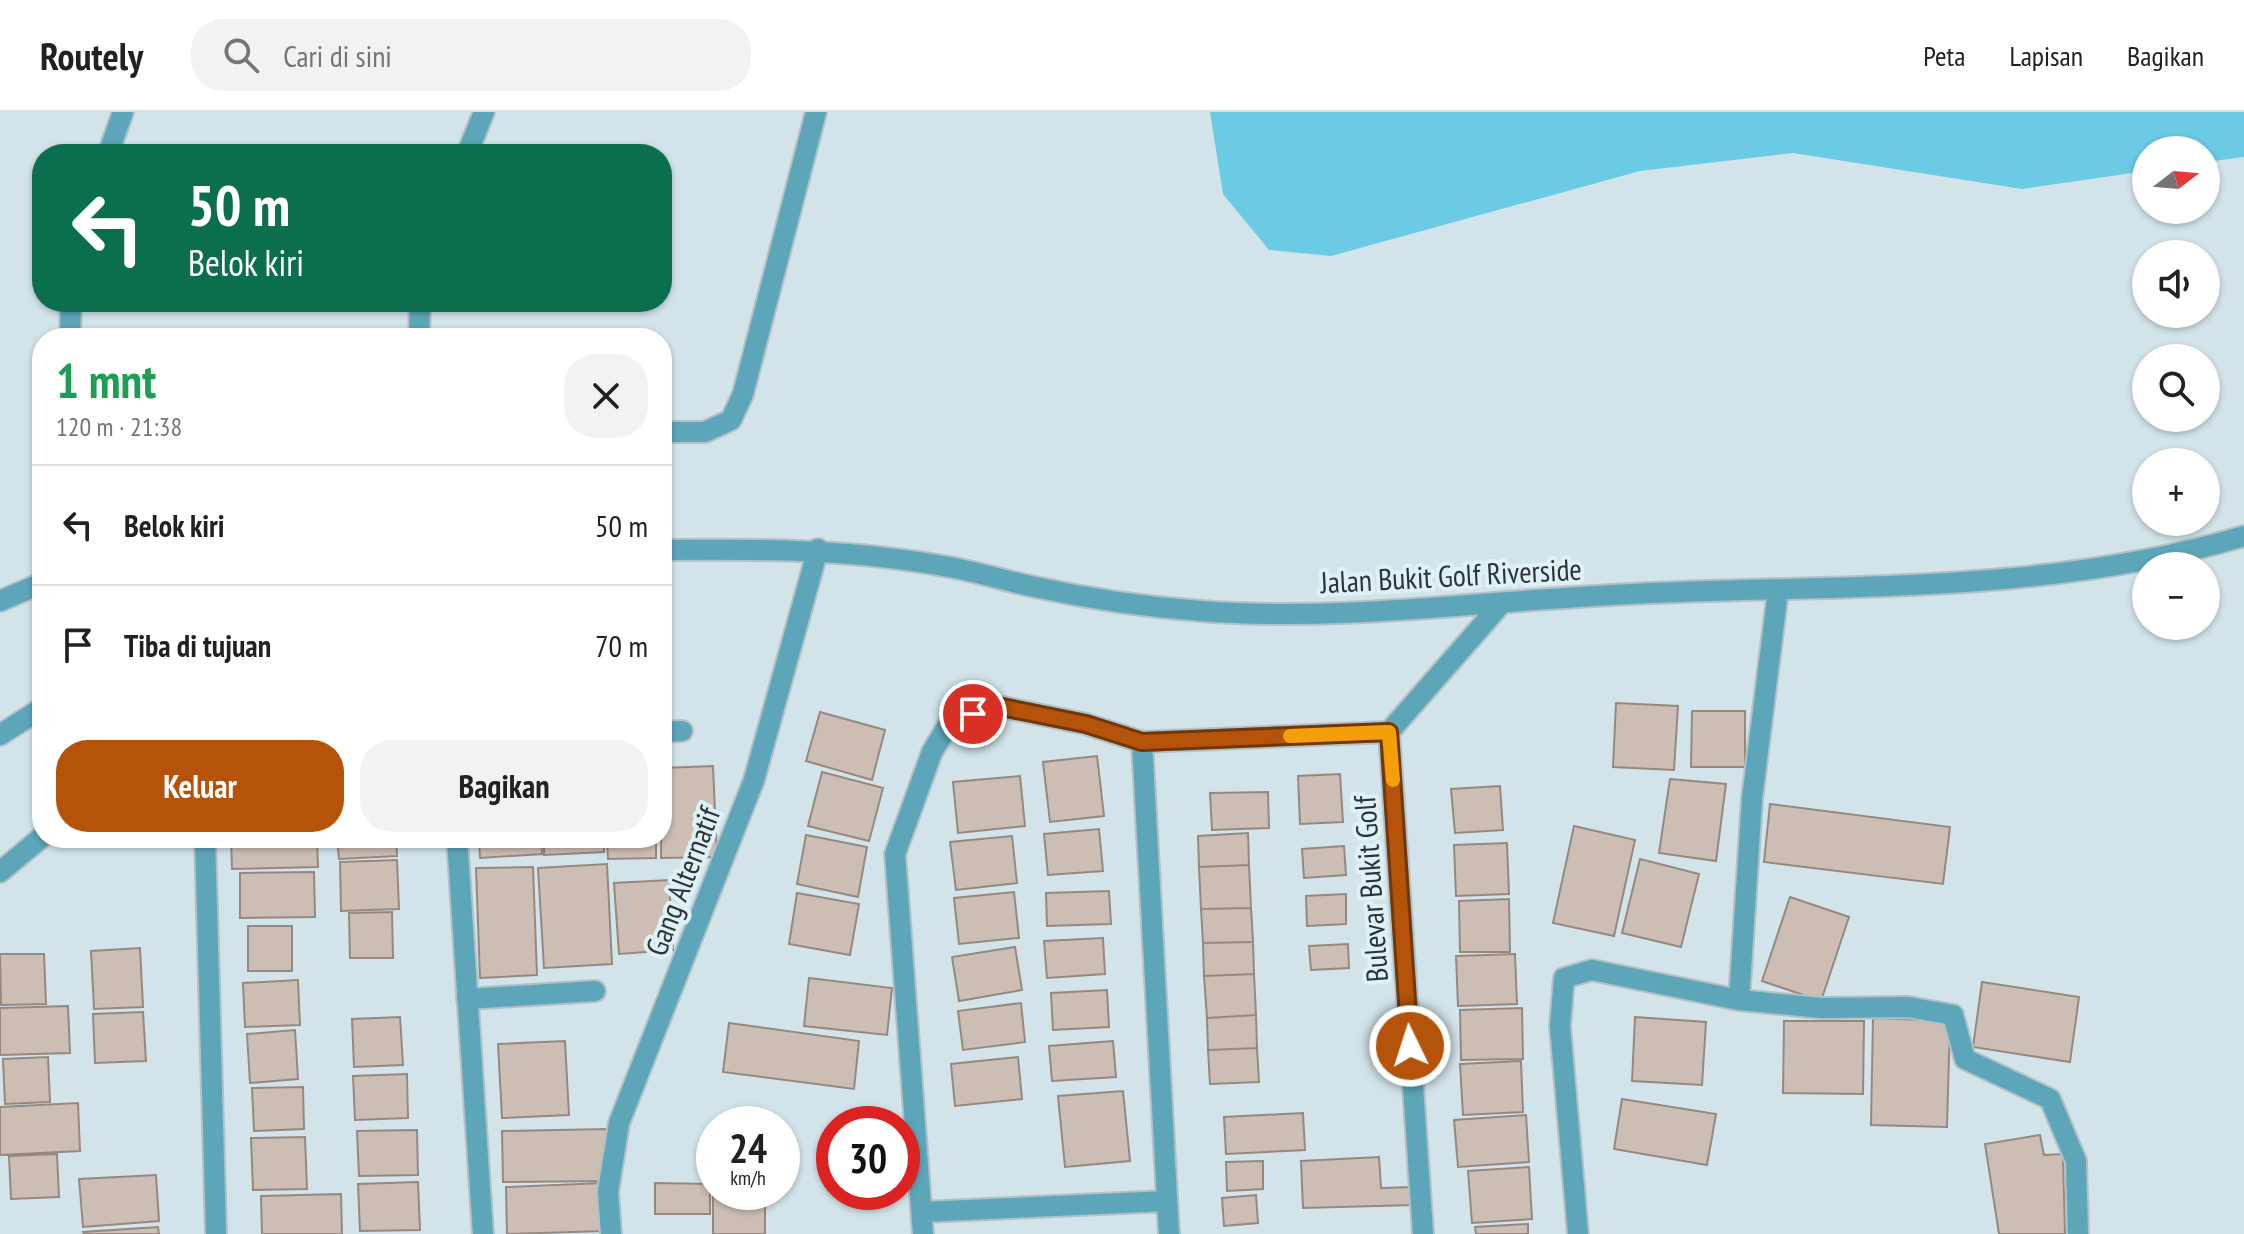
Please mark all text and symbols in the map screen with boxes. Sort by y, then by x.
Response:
search box [191,19,751,91]
text: Routely [40,31,143,80]
icon: search [219,33,263,77]
text: Cari di sini [283,36,392,75]
text: Peta [1923,37,1965,74]
text: Lapisan [2009,37,2083,74]
text: Bagikan [2127,37,2204,74]
north arrow [2132,136,2220,224]
map controls [2132,136,2220,640]
text: 50 m [188,169,290,241]
icon: left [56,176,160,280]
text: Belok kiri [188,239,304,286]
button: sound [2132,240,2220,328]
button: search [2132,344,2220,432]
text: 1 mnt [56,349,156,411]
button: close [564,354,648,438]
text: 120 m · 21:38 [56,410,182,443]
button: + [2132,448,2220,536]
icon: left [56,503,100,547]
text: Belok kiri [124,506,225,545]
text: 50 m [595,506,648,545]
street label: Jalan Bukit Golf Riverside [1318,549,1583,601]
button: − [2132,552,2220,640]
icon: arrive [56,623,100,667]
text: Tiba di tujuan [124,626,271,665]
text: 70 m [595,626,648,665]
pin [939,680,1007,748]
icon: arrive [951,692,995,736]
button: Keluar [56,740,344,832]
button: Bagikan [360,740,648,832]
street label: Bulevar Bukit Golf [1344,793,1396,983]
street label: Gang Alternatif [636,800,729,961]
position arrow [1368,1004,1452,1088]
speed limit sign: 30 [816,1106,920,1210]
text: 24 [729,1122,767,1174]
text: km/h [730,1165,766,1191]

